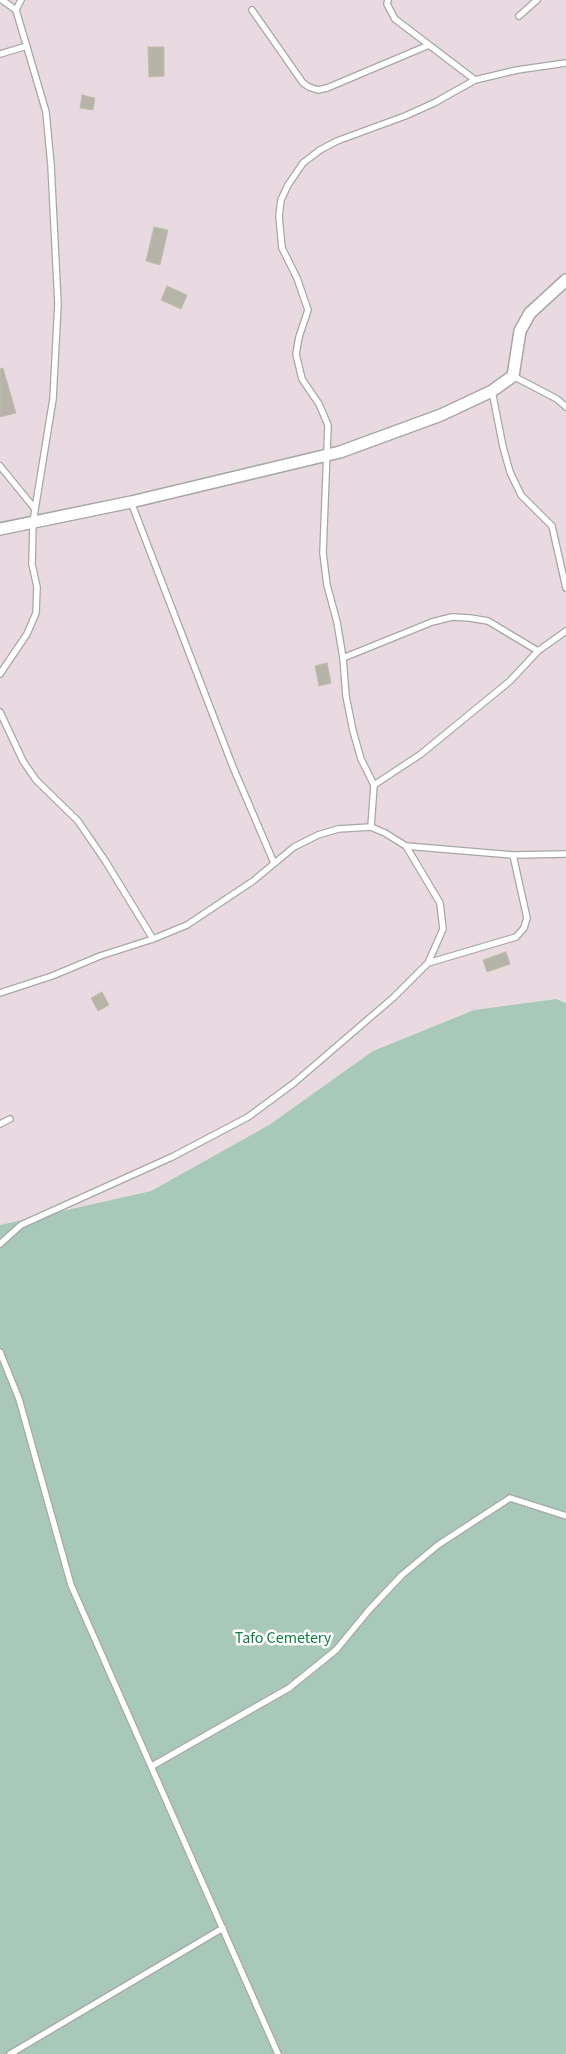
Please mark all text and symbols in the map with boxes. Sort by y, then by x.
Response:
park label: Tafo Cemetery [235,1629,331,1649]

